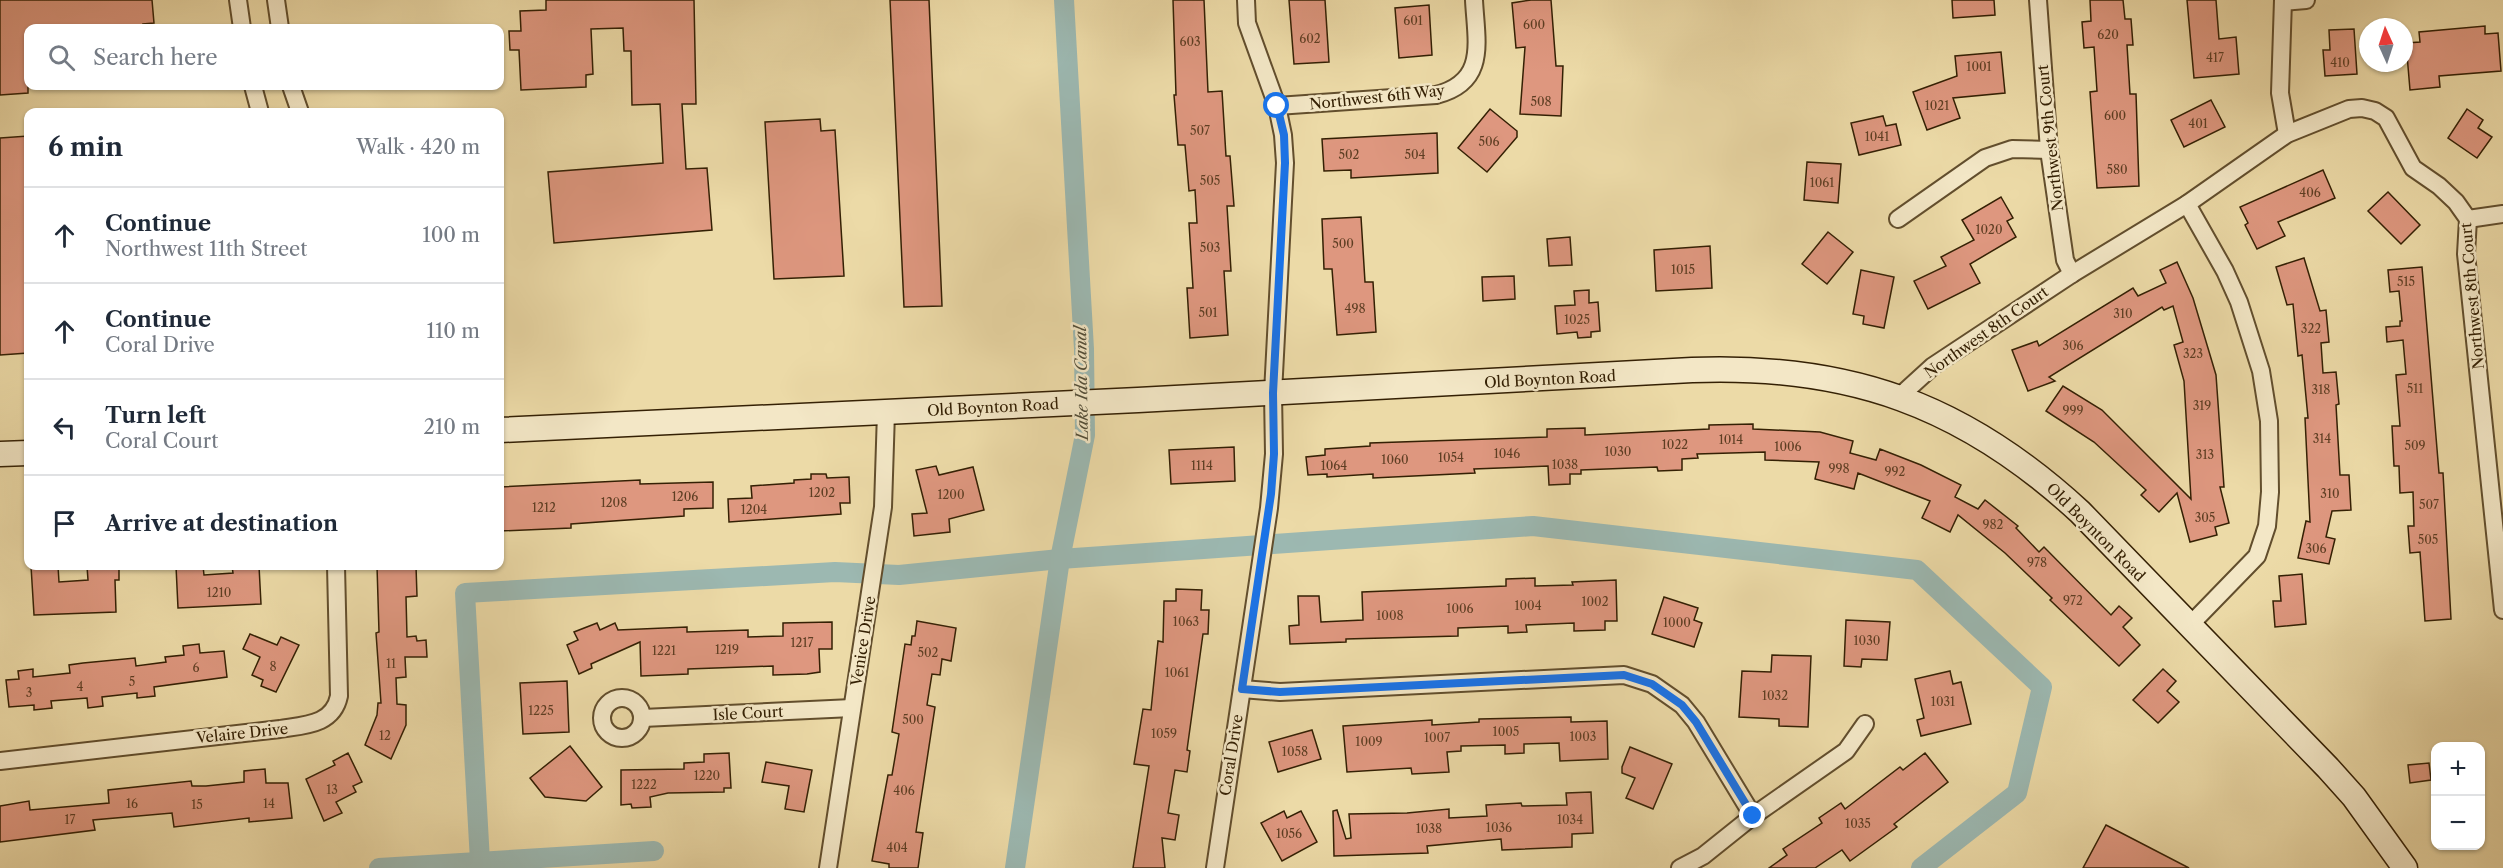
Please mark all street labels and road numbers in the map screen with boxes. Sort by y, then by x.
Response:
street label: Northwest 9th Court [2033,63,2067,212]
street label: Northwest 6th Way [1308,80,1446,114]
street label: Northwest 8th Court [2456,221,2488,370]
street label: Northwest 8th Court [1920,282,2052,382]
street label: Old Boynton Road [1484,366,1616,392]
street label: Old Boynton Road [927,394,1059,420]
street label: Old Boynton Road [2043,479,2149,585]
street label: Venice Drive [846,595,880,688]
street label: Isle Court [712,702,784,724]
street label: Coral Drive [1215,713,1247,797]
street label: Velaire Drive [194,719,289,747]

